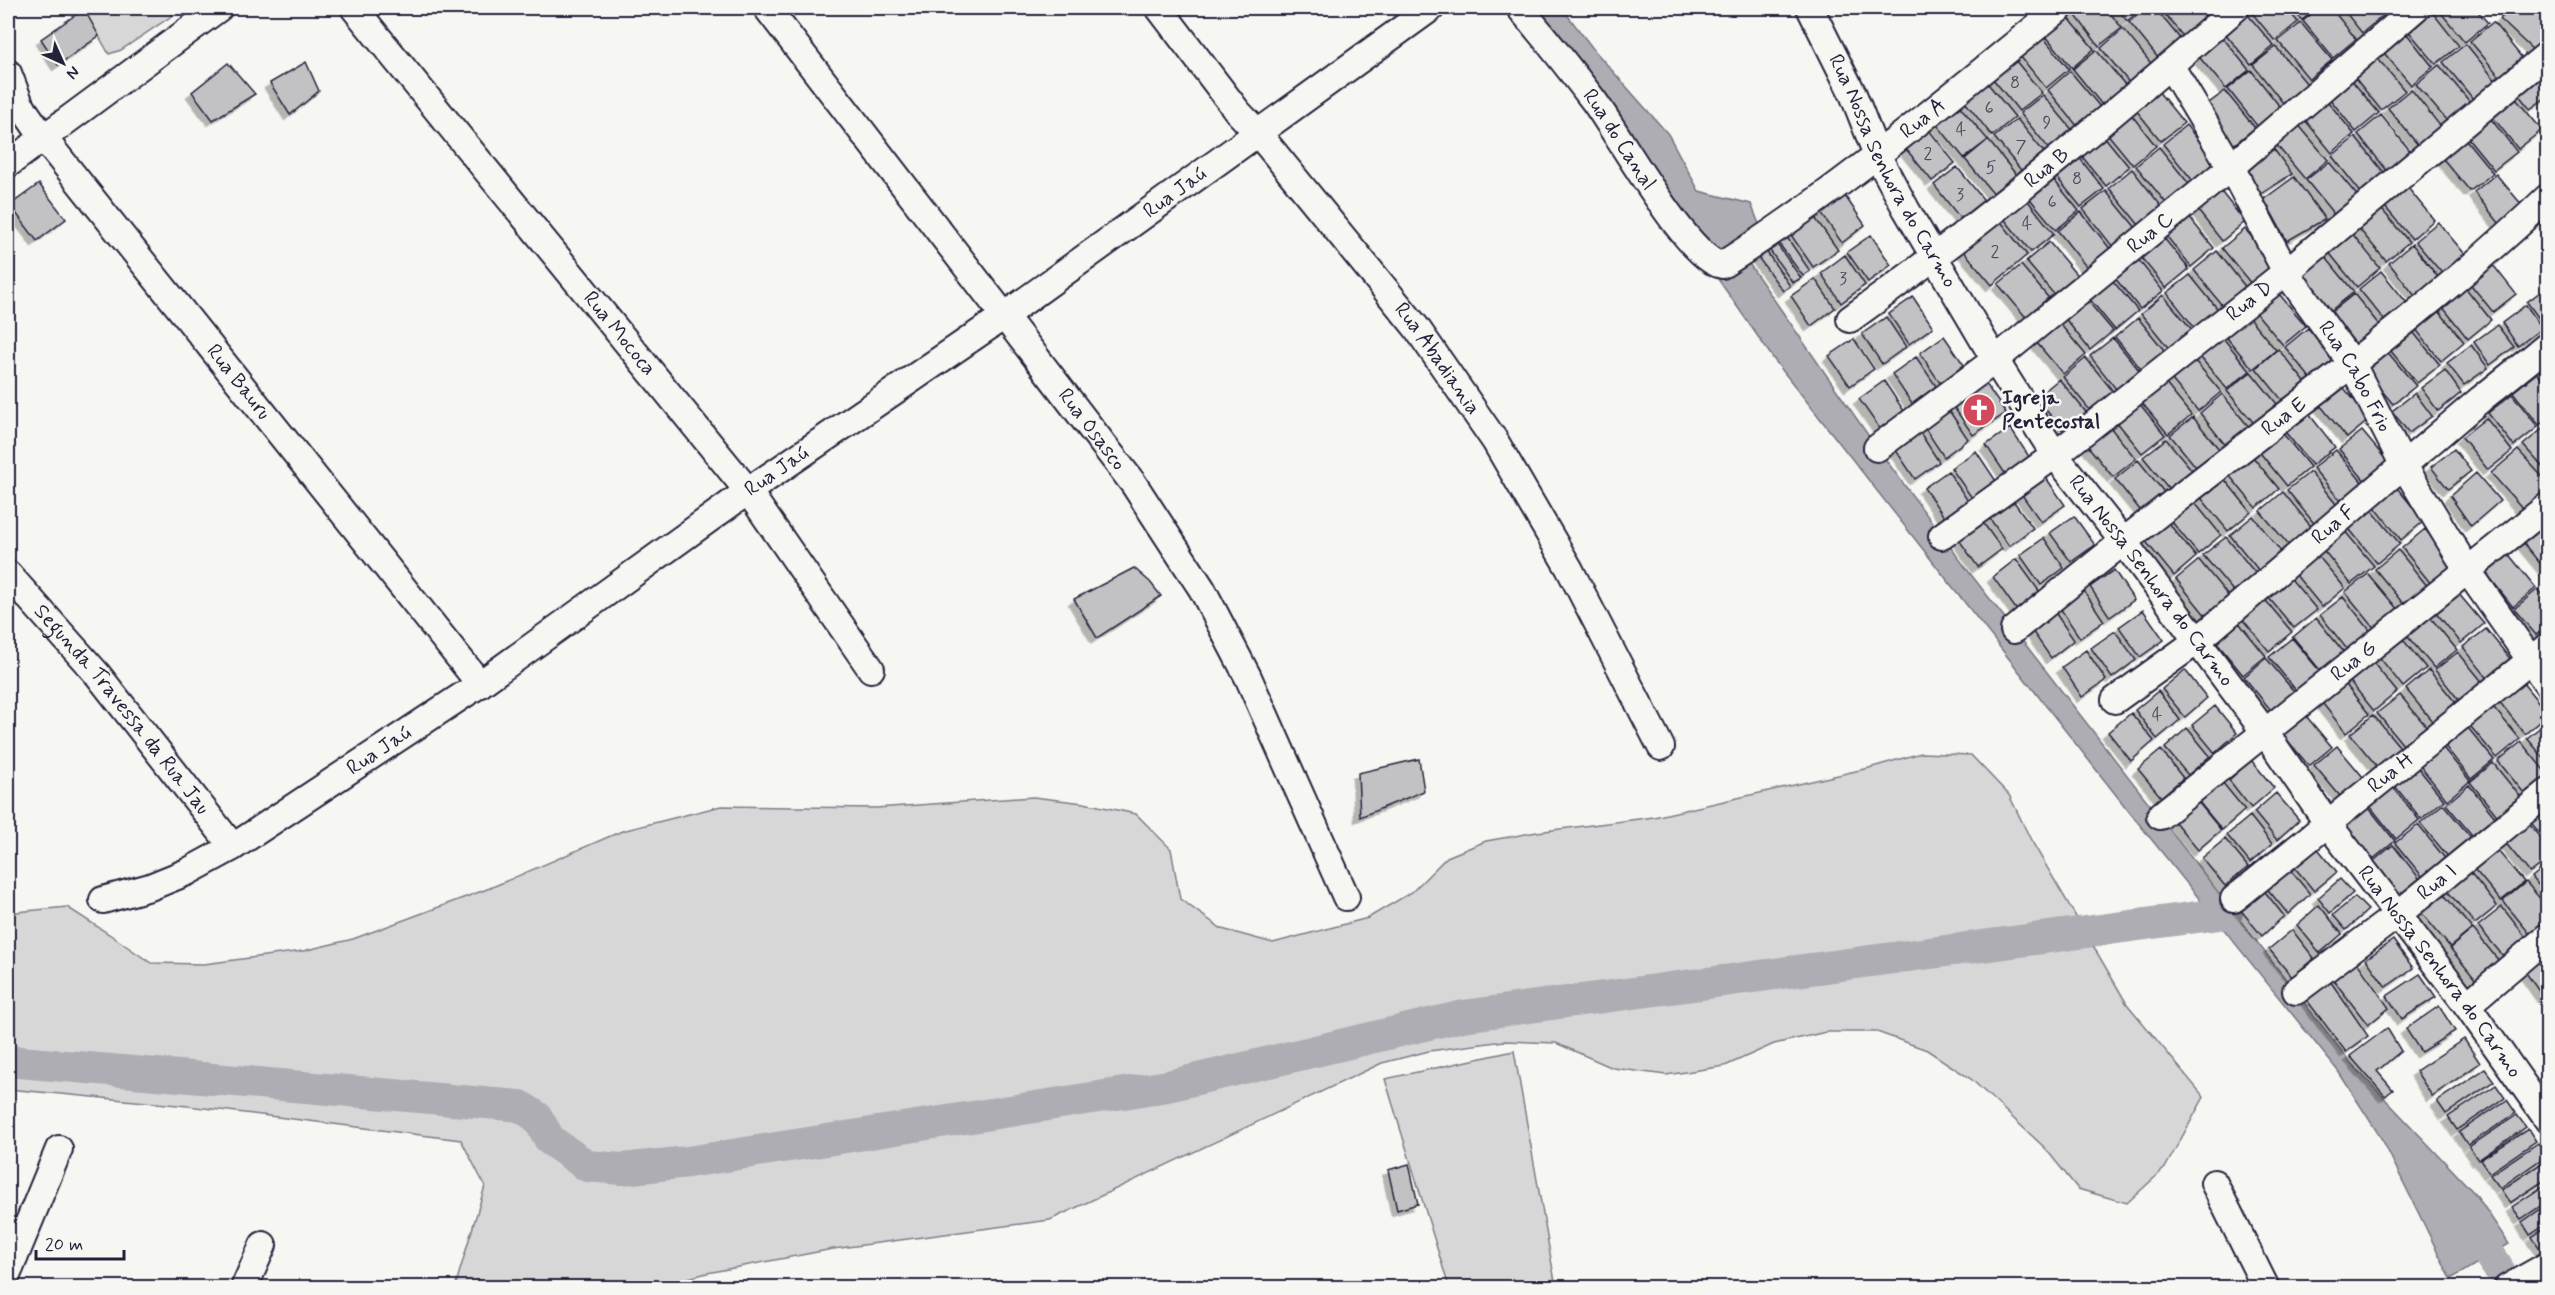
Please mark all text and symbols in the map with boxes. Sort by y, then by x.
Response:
north arrow [33,33,93,93]
street label: Rua Nossa Senhora do Carmo [1821,50,1963,293]
text: N [61,61,84,84]
house number: 8 [2010,71,2020,95]
street label: Rua do Canal [1576,83,1662,196]
street label: Rua A [1894,92,1952,146]
house number: 6 [1984,96,1994,120]
house number: 9 [2043,111,2052,135]
house number: 4 [1956,118,1966,142]
house number: 7 [2016,135,2027,159]
street label: Rua B [2018,141,2075,195]
house number: 2 [1924,142,1933,166]
house number: 5 [1986,156,1997,180]
street label: Rua Jaú [1137,160,1212,225]
house number: 8 [2072,167,2082,191]
house number: 3 [1956,183,1964,207]
house number: 6 [2047,190,2057,214]
street label: Rua C [2121,205,2180,260]
house number: 4 [2022,212,2032,236]
house number: 2 [1991,240,2000,264]
house number: 3 [1839,267,1847,291]
street label: Rua D [2220,274,2279,328]
street label: Rua Mococa [577,285,662,382]
street label: Rua Abadiania [1388,297,1487,421]
street label: Rua Cabo Frio [2311,315,2398,437]
street label: Rua Bauru [200,338,277,426]
street label: Rua Osasco [1051,383,1132,476]
place label: Igreja Pentecostal [2002,384,2100,436]
street label: Rua E [2256,390,2312,443]
church icon: Igreja Pentecostal [1961,392,1997,428]
street label: Rua Jaú [739,440,814,503]
street label: Rua Nossa Senhora do Carmo [2062,469,2240,692]
street label: Rua F [2306,498,2361,551]
street label: Segunda Travessa da Rua Jau [27,598,216,820]
street label: Rua G [2325,634,2383,688]
house number: 4 [2152,703,2162,727]
street label: Rua Jaú [341,719,417,782]
street label: Rua H [2362,746,2419,800]
street label: Rua I [2411,858,2463,907]
street label: Rua Nossa Senhora do Carmo [2351,860,2528,1084]
scale bar [36,1223,124,1261]
text: 20 m [45,1233,83,1257]

